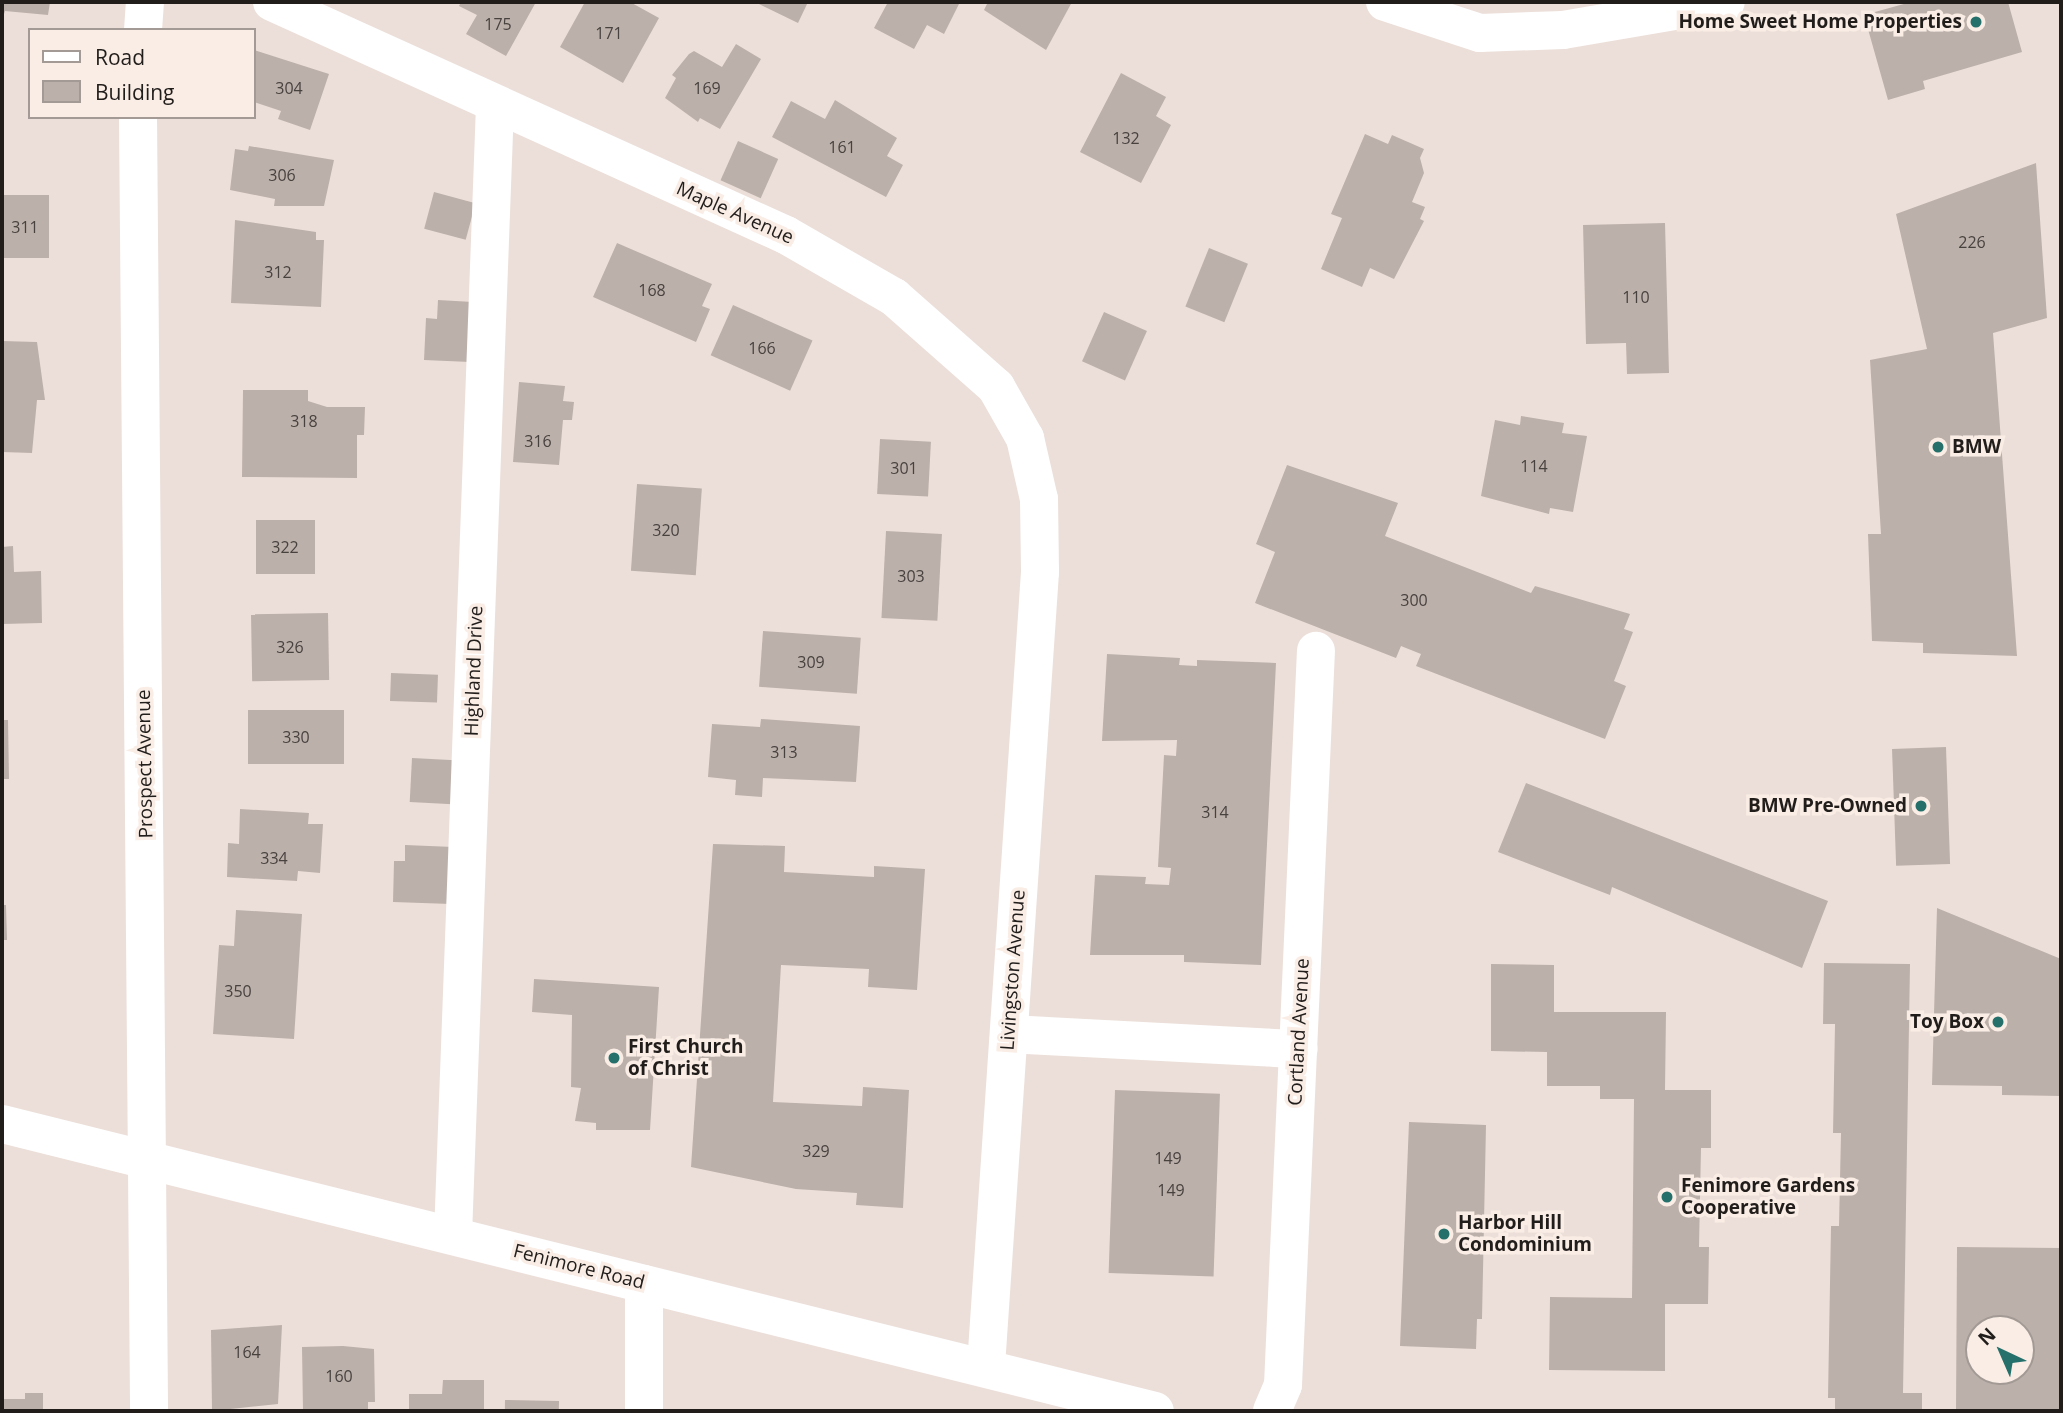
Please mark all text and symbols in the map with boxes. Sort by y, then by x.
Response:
place label: Home Sweet Home Properties [1678,11,1962,33]
house number: 175 [484,14,512,34]
marker: Home Sweet Home Properties [1968,14,1984,30]
house number: 171 [595,23,623,43]
legend [28,28,256,119]
text: Road [95,43,145,71]
text: Building [95,78,174,106]
house number: 304 [275,78,303,98]
house number: 169 [693,78,721,98]
house number: 132 [1112,128,1140,148]
house number: 161 [828,137,856,157]
house number: 306 [268,165,296,185]
street label: Maple Avenue [673,177,797,249]
house number: 311 [11,217,39,237]
house number: 226 [1958,232,1986,252]
house number: 312 [264,262,292,282]
house number: 168 [638,280,666,300]
house number: 110 [1622,287,1650,307]
house number: 166 [748,338,776,358]
house number: 318 [290,411,318,431]
house number: 316 [524,431,552,451]
place label: BMW [1952,436,2001,458]
marker: BMW [1930,439,1946,455]
house number: 114 [1520,456,1548,476]
house number: 301 [890,458,918,478]
house number: 320 [652,520,680,540]
house number: 322 [271,537,299,557]
house number: 303 [897,566,925,586]
house number: 300 [1400,590,1428,610]
street label: Highland Drive [460,605,488,737]
house number: 326 [276,637,304,657]
house number: 309 [797,652,825,672]
street label: Prospect Avenue [132,689,158,839]
house number: 330 [282,727,310,747]
house number: 313 [770,742,798,762]
place label: BMW Pre-Owned [1748,795,1907,817]
marker: BMW Pre-Owned [1913,798,1929,814]
house number: 314 [1201,802,1229,822]
house number: 334 [260,848,288,868]
street label: Livingston Avenue [996,889,1030,1051]
street label: Cortland Avenue [1284,958,1314,1106]
house number: 350 [224,981,252,1001]
place label: Toy Box [1910,1011,1984,1033]
marker: Toy Box [1990,1014,2006,1030]
place label: First Church of Christ [628,1036,743,1080]
marker: First Church of Christ [606,1050,622,1066]
house number: 329 [802,1141,830,1161]
house number: 149 [1154,1148,1182,1168]
place label: Fenimore Gardens Cooperative [1681,1175,1855,1219]
house number: 149 [1157,1180,1185,1200]
marker: Fenimore Gardens Cooperative [1659,1189,1675,1205]
place label: Harbor Hill Condominium [1458,1212,1592,1256]
marker: Harbor Hill Condominium [1436,1226,1452,1242]
street label: Fenimore Road [511,1240,647,1294]
north arrow [1965,1315,2035,1385]
text: N [1972,1322,2001,1351]
house number: 164 [233,1342,261,1362]
house number: 160 [325,1366,353,1386]

